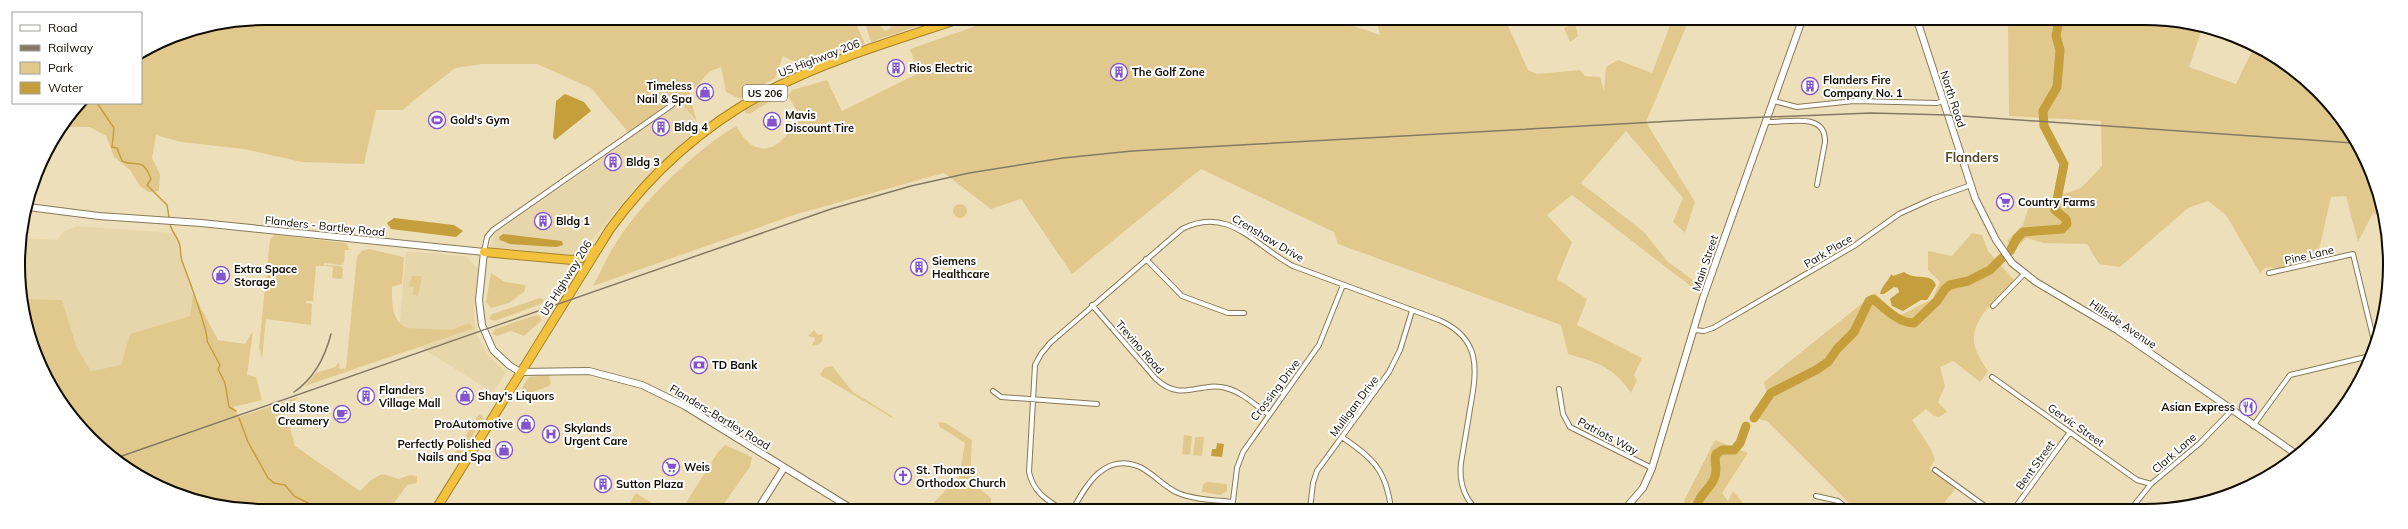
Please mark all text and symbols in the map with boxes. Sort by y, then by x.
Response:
legend [12,12,142,104]
text: Road [48,20,77,35]
street label: US Highway 206 [776,36,862,80]
text: Railway [48,40,94,55]
building icon: Rios Electric [886,58,906,78]
text: Park [48,60,74,75]
place label: Rios Electric [909,61,973,75]
building icon: The Golf Zone [1109,62,1129,82]
place label: The Golf Zone [1132,65,1205,79]
street label: North Road [1937,69,1969,129]
place label: Flanders Fire Company No. 1 [1823,73,1903,100]
building icon: Flanders Fire Company No. 1 [1800,76,1820,96]
place label: Timeless Nail & Spa [637,79,692,106]
text: Water [48,80,84,95]
shop icon: Timeless Nail & Spa [695,82,715,102]
road number: US 206 [743,85,787,101]
place label: Mavis Discount Tire [785,108,854,135]
sports icon: Gold's Gym [427,110,447,130]
shop icon: Mavis Discount Tire [762,111,782,131]
place label: Gold's Gym [450,113,510,127]
building icon: Bldg 4 [651,117,671,137]
place label: Bldg 4 [674,120,708,134]
district label: Flanders [1945,149,1999,165]
building icon: Bldg 3 [603,152,623,172]
place label: Bldg 3 [626,155,660,169]
supermarket icon: Country Farms [1995,192,2015,212]
place label: Country Farms [2018,195,2096,209]
building icon: Bldg 1 [533,211,553,231]
street label: Crenshaw Drive [1230,211,1306,265]
street label: Flanders - Bartley Road [264,213,386,239]
place label: Bldg 1 [556,214,590,228]
street label: Park Place [1801,231,1855,271]
street label: Main Street [1689,233,1721,293]
street label: US Highway 206 [537,237,595,318]
street label: Pine Lane [2283,243,2335,267]
place label: Siemens Healthcare [932,254,990,281]
building icon: Siemens Healthcare [909,257,929,277]
place label: Extra Space Storage [234,262,297,289]
shop icon: Extra Space Storage [211,265,231,285]
street label: Hillside Avenue [2087,296,2159,352]
street label: Trevino Road [1113,317,1167,377]
bank icon: TD Bank [689,355,709,375]
street label: Crossing Drive [1247,356,1303,424]
place label: TD Bank [712,358,758,372]
street label: Mulligan Drive [1327,373,1381,439]
street label: Flanders-Bartley Road [667,381,773,453]
place label: Flanders Village Mall [378,383,441,410]
building icon: Flanders Village Mall [356,386,376,406]
shop icon: Shay's Liquors [455,386,475,406]
place label: Shay's Liquors [478,389,555,403]
restaurant icon: Asian Express [2238,397,2258,417]
street label: Gervic Street [2045,400,2107,450]
place label: Asian Express [2161,400,2235,414]
place label: Cold Stone Creamery [272,401,329,428]
cafe icon: Cold Stone Creamery [332,404,352,424]
shop icon: ProAutomotive [516,414,536,434]
street label: Patriots Way [1575,414,1641,458]
place label: ProAutomotive [434,417,513,431]
place label: Skylands Urgent Care [564,421,627,448]
hospital icon: Skylands Urgent Care [541,424,561,444]
street label: Clark Lane [2149,430,2199,476]
place label: Perfectly Polished Nails and Spa [397,437,491,464]
street label: Bent Street [2013,438,2058,492]
shop icon: Perfectly Polished Nails and Spa [494,440,514,460]
supermarket icon: Weis [661,457,681,477]
place label: Weis [684,460,711,474]
place label: St. Thomas Orthodox Church [916,463,1006,490]
church icon: St. Thomas Orthodox Church [893,466,913,486]
building icon: Sutton Plaza [593,474,613,494]
place label: Sutton Plaza [616,477,684,491]

